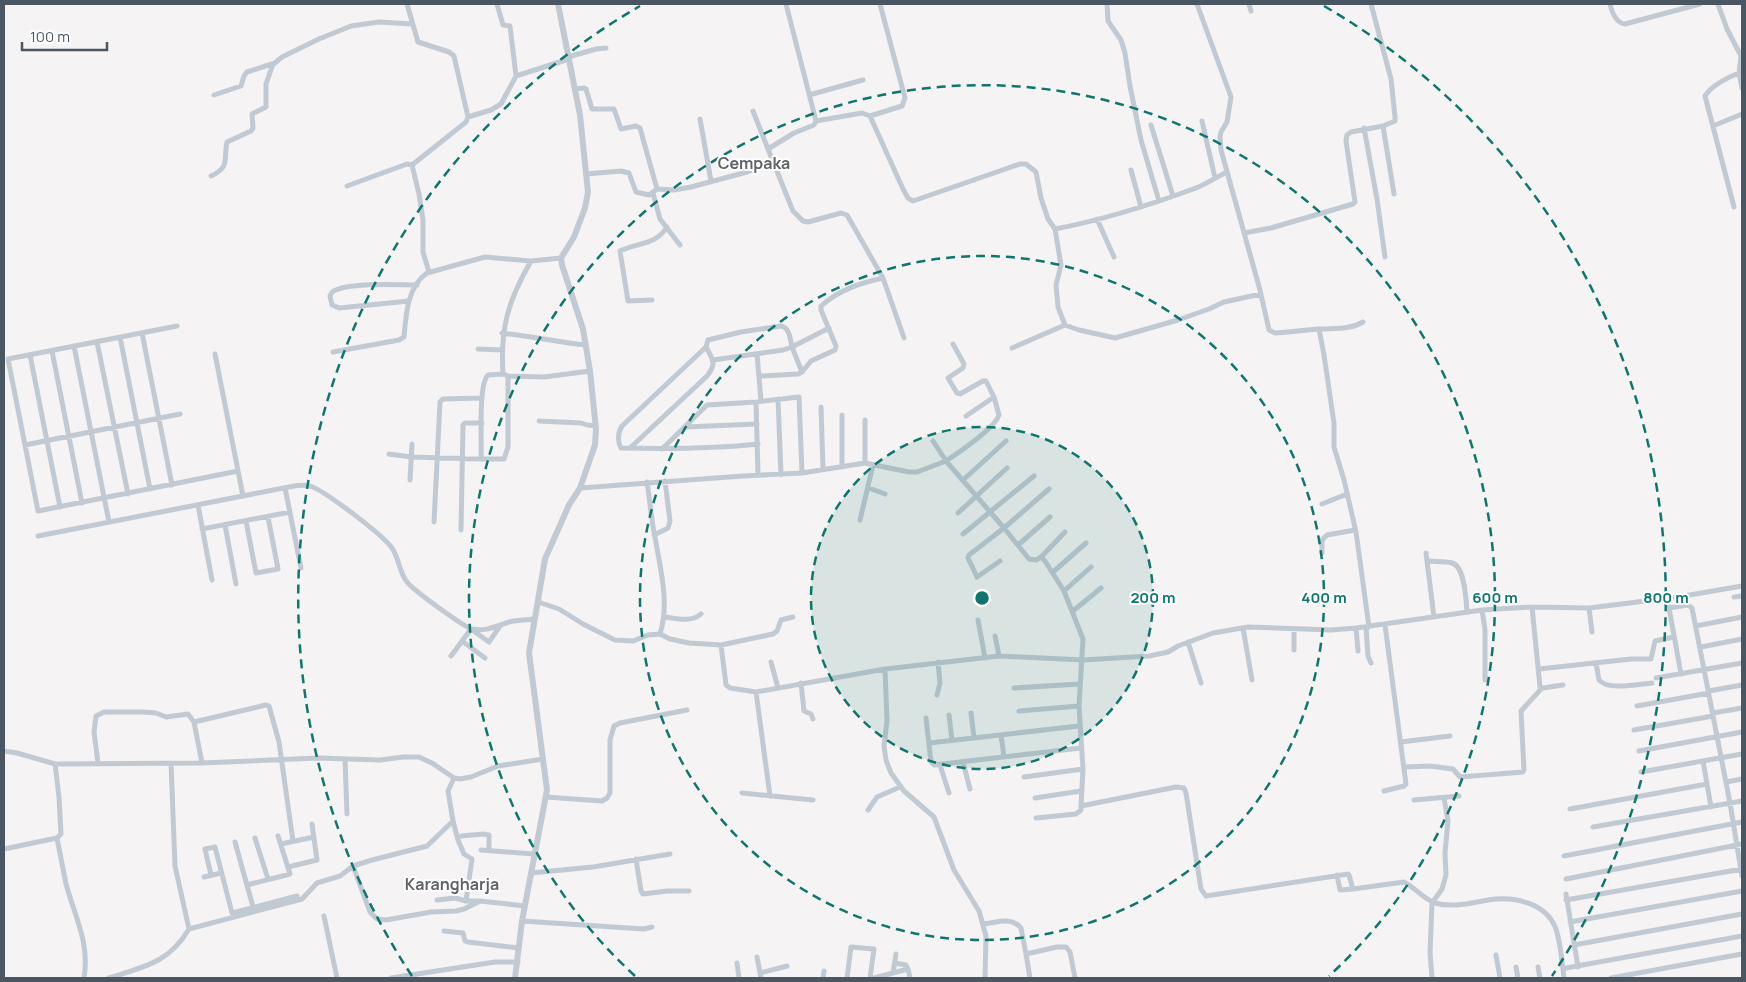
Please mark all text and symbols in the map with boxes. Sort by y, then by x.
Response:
scale bar [22,20,108,52]
text: 100 m [30,26,70,47]
district label: Cempaka [718,152,790,174]
text: 200 m [1130,587,1176,608]
text: 400 m [1301,587,1347,608]
text: 600 m [1472,587,1518,608]
text: 800 m [1643,587,1689,608]
centre of rings [973,589,991,607]
district label: Karangharja [405,873,499,895]

